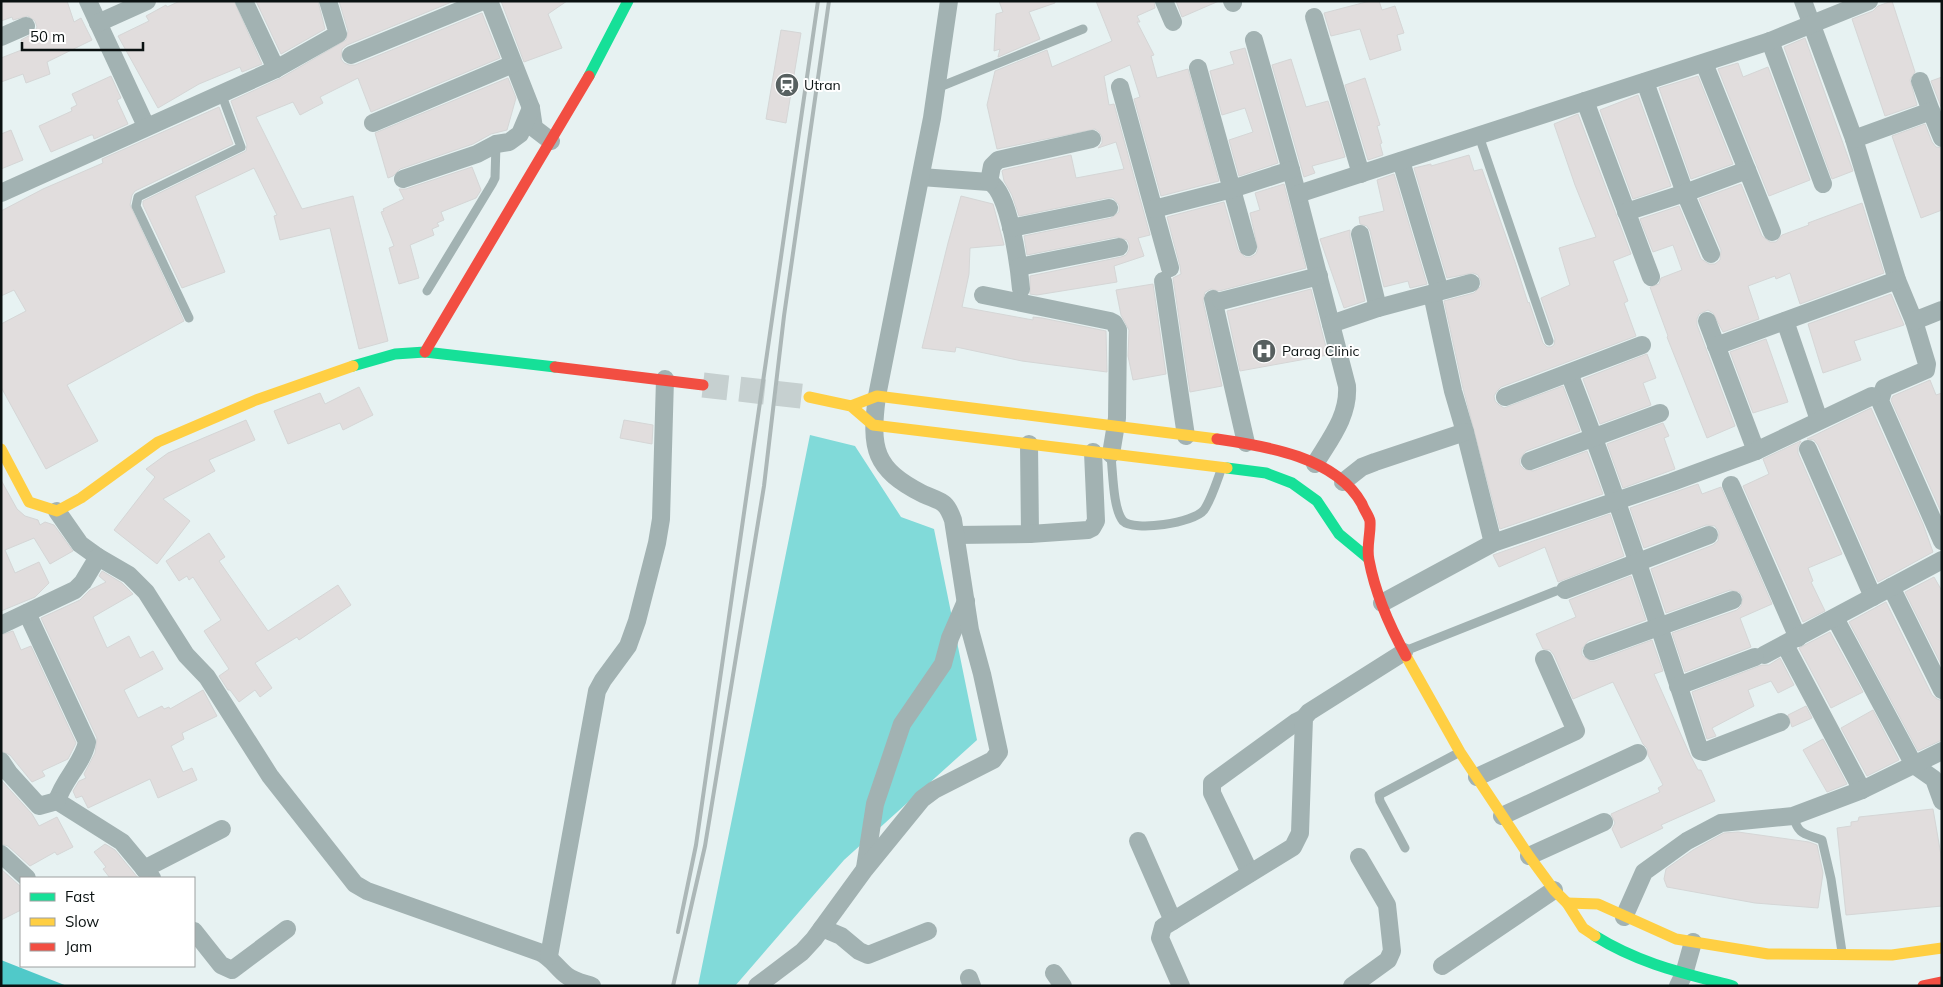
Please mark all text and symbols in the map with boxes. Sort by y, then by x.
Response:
scale bar [22,20,144,52]
text: 50 m [30,27,65,46]
station icon: Utran [774,72,800,98]
place label: Utran [804,76,841,94]
hospital icon: Parag Clinic [1251,338,1277,364]
place label: Parag Clinic [1282,342,1359,360]
legend [20,877,195,967]
text: Fast [65,887,95,906]
text: Slow [65,912,99,931]
text: Jam [65,937,92,956]

